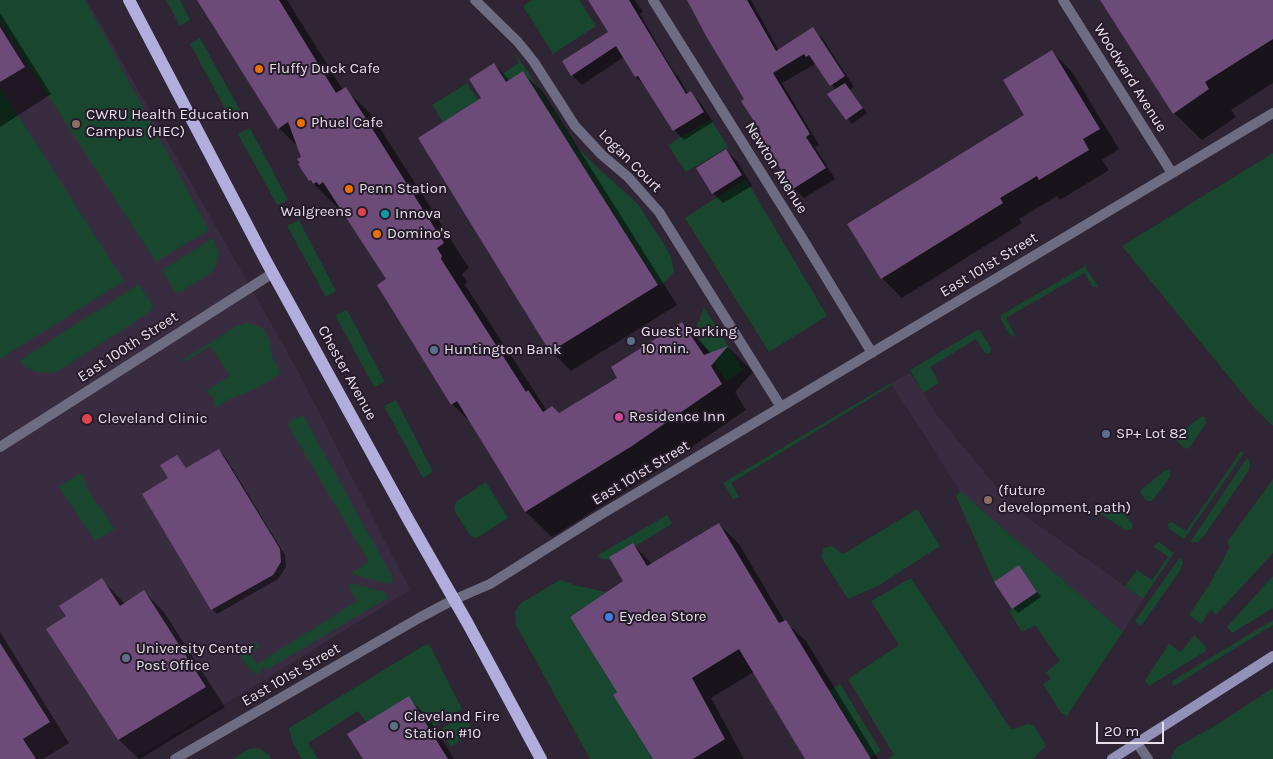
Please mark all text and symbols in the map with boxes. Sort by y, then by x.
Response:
street label: Woodward Avenue [1089,20,1171,136]
place label: Fluffy Duck Cafe [269,60,380,78]
marker: Fluffy Duck Cafe [253,63,265,75]
place label: CWRU Health Education Campus (HEC) [86,106,249,141]
place label: Phuel Cafe [311,114,383,132]
marker: Phuel Cafe [295,117,307,129]
marker: CWRU Health Education Campus (HEC) [70,118,82,130]
street label: Newton Avenue [741,119,811,217]
street label: Logan Court [595,126,665,196]
place label: Penn Station [359,180,447,198]
marker: Penn Station [343,183,355,195]
place label: Walgreens [280,203,352,221]
place label: Innova [395,205,441,223]
marker: Walgreens [356,206,368,218]
marker: Innova [379,208,391,220]
place label: Domino's [387,225,451,243]
marker: Domino's [371,228,383,240]
street label: East 101st Street [937,229,1041,301]
street label: East 100th Street [74,308,182,386]
street label: Chester Avenue [314,322,380,424]
place label: Guest Parking 10 min. [641,323,737,358]
marker: Guest Parking 10 min. [625,335,637,347]
place label: Huntington Bank [444,341,561,359]
marker: Huntington Bank [428,344,440,356]
place label: Residence Inn [629,408,725,426]
place label: Cleveland Clinic [98,410,207,428]
marker: Residence Inn [613,411,625,423]
marker: Cleveland Clinic [80,412,94,426]
place label: SP+ Lot 82 [1116,425,1187,443]
marker: SP+ Lot 82 [1100,428,1112,440]
street label: East 101st Street [589,437,693,509]
place label: (future development, path) [998,482,1131,517]
marker: (future development, path) [982,494,994,506]
place label: Eyedea Store [619,608,707,626]
marker: Eyedea Store [603,611,615,623]
street label: East 101st Street [239,639,343,711]
place label: University Center Post Office [136,640,253,675]
marker: University Center Post Office [120,652,132,664]
place label: Cleveland Fire Station #10 [404,708,500,743]
scale bar [1098,712,1166,744]
marker: Cleveland Fire Station #10 [388,720,400,732]
text: 20 m [1104,722,1139,740]

